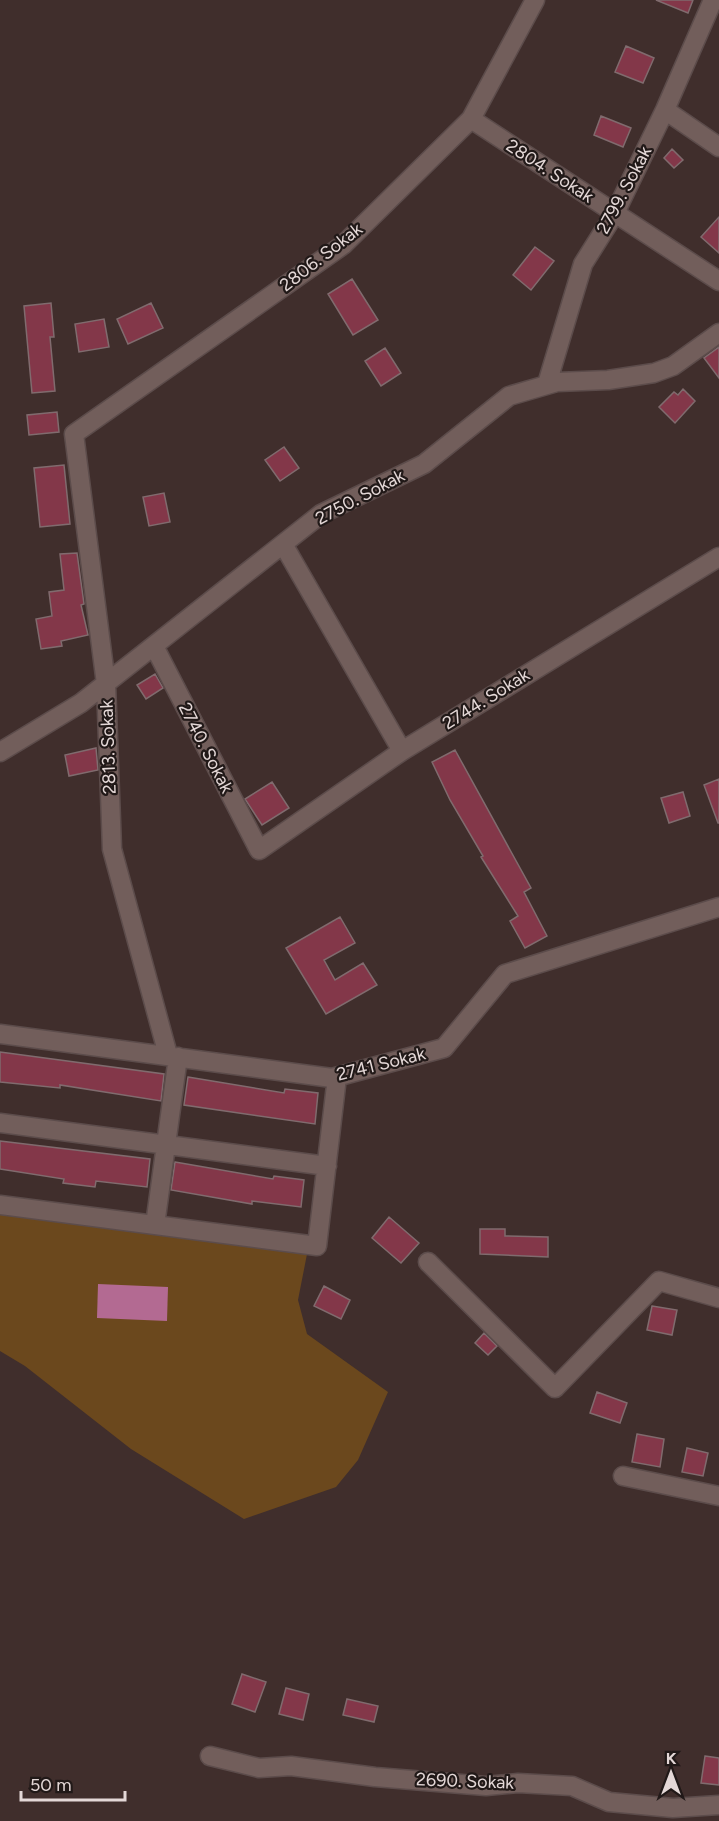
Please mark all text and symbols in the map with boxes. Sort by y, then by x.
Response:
street label: 2804. Sokak [502,135,598,208]
street label: 2799. Sokak [592,142,656,238]
street label: 2806. Sokak [275,218,367,296]
street label: 2750. Sokak [312,464,409,530]
street label: 2744. Sokak [439,664,534,734]
street label: 2813. Sokak [95,699,121,795]
street label: 2740. Sokak [174,699,238,797]
street label: 2741 Sokak [334,1042,428,1086]
north arrow [641,1743,701,1803]
text: K [666,1749,677,1768]
scale bar [21,1764,124,1802]
street label: 2690. Sokak [416,1768,515,1794]
text: 50 m [30,1774,72,1796]

